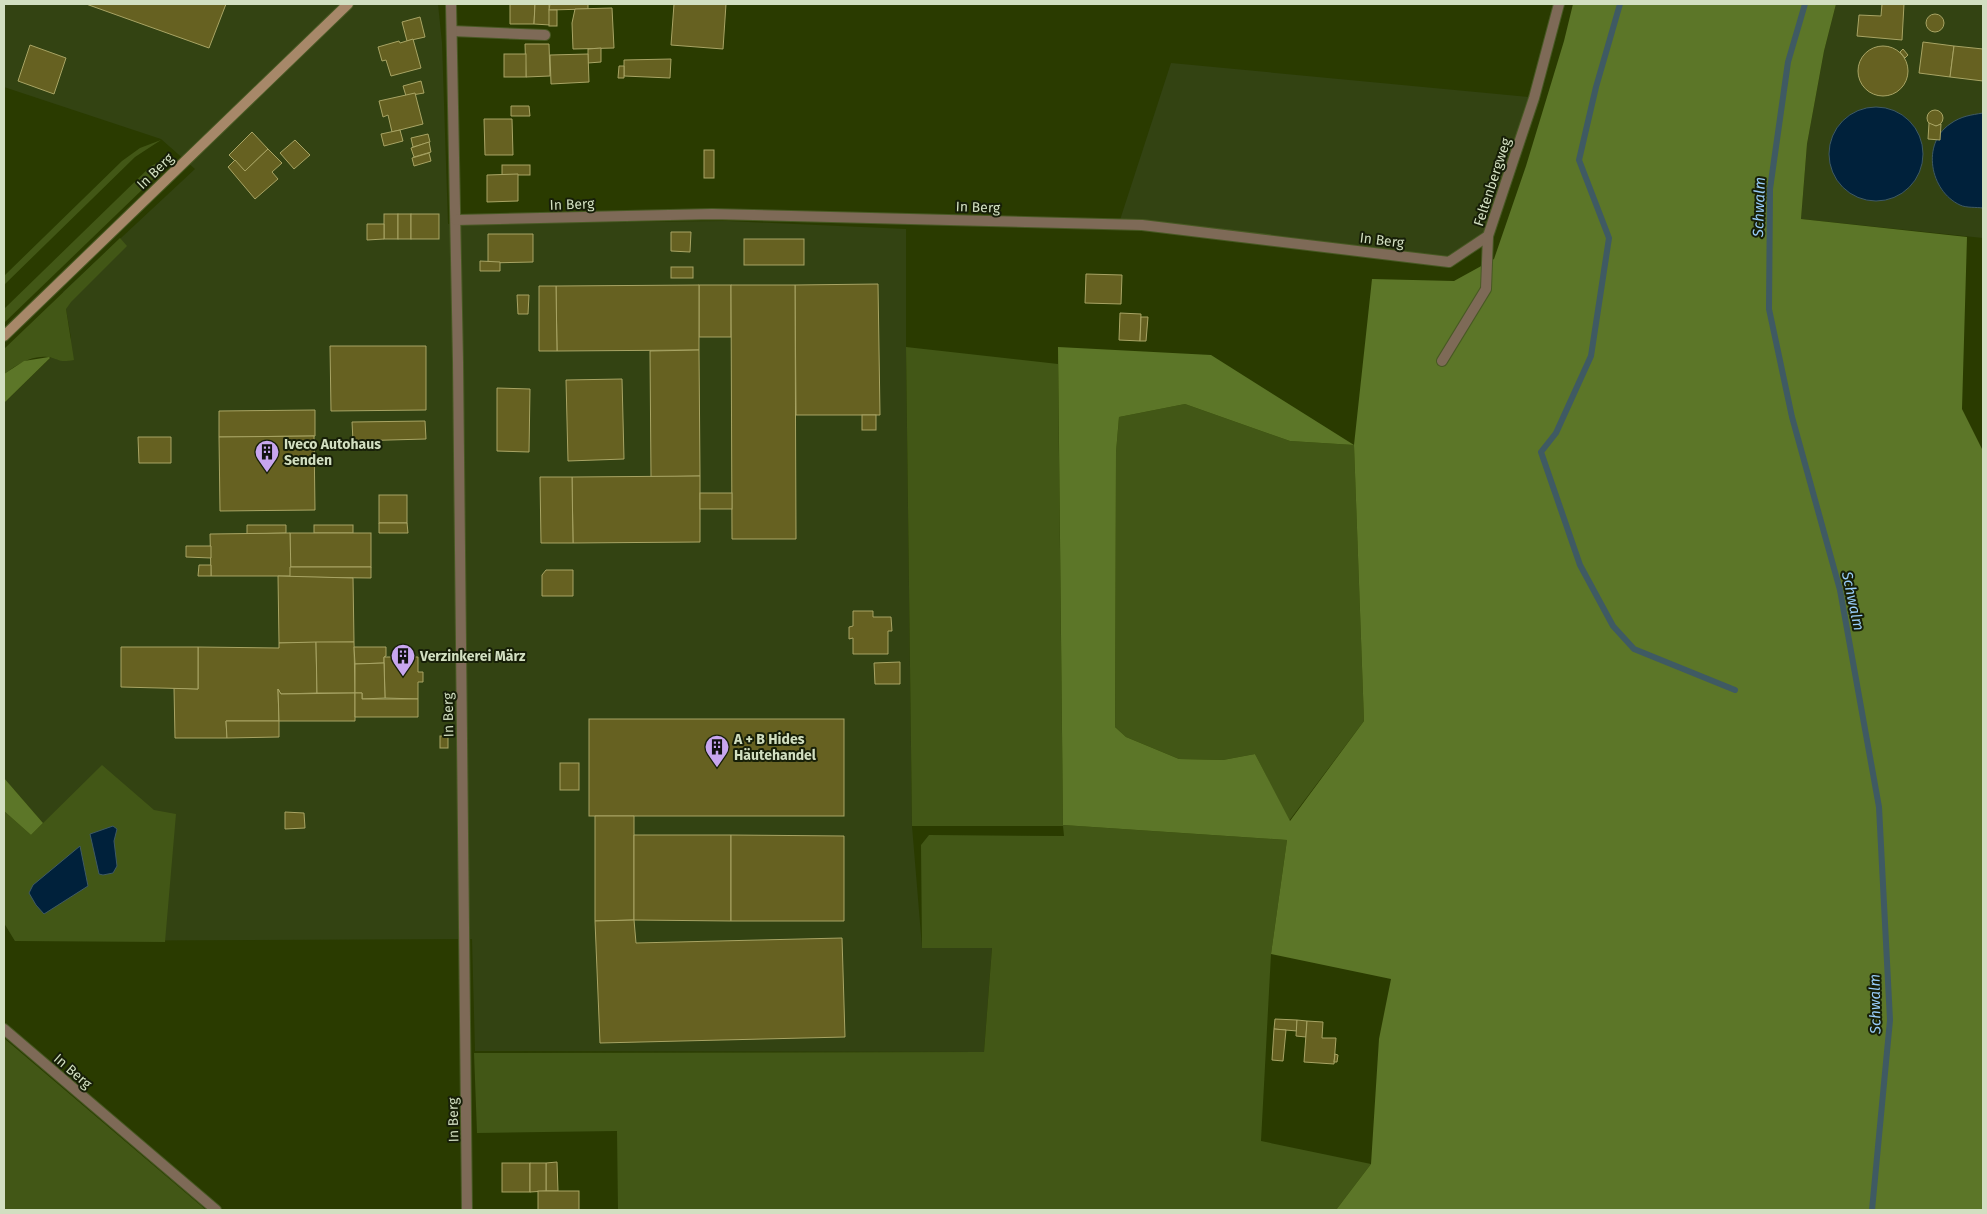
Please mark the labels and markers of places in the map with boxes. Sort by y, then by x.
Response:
place label: Iveco Autohaus Senden [284,436,381,469]
building icon: Iveco Autohaus Senden [254,439,280,473]
building icon: Verzinkerei März [390,643,416,677]
place label: Verzinkerei März [419,648,526,665]
place label: A + B Hides Häutehandel [733,731,817,764]
building icon: A + B Hides Häutehandel [704,734,730,768]

